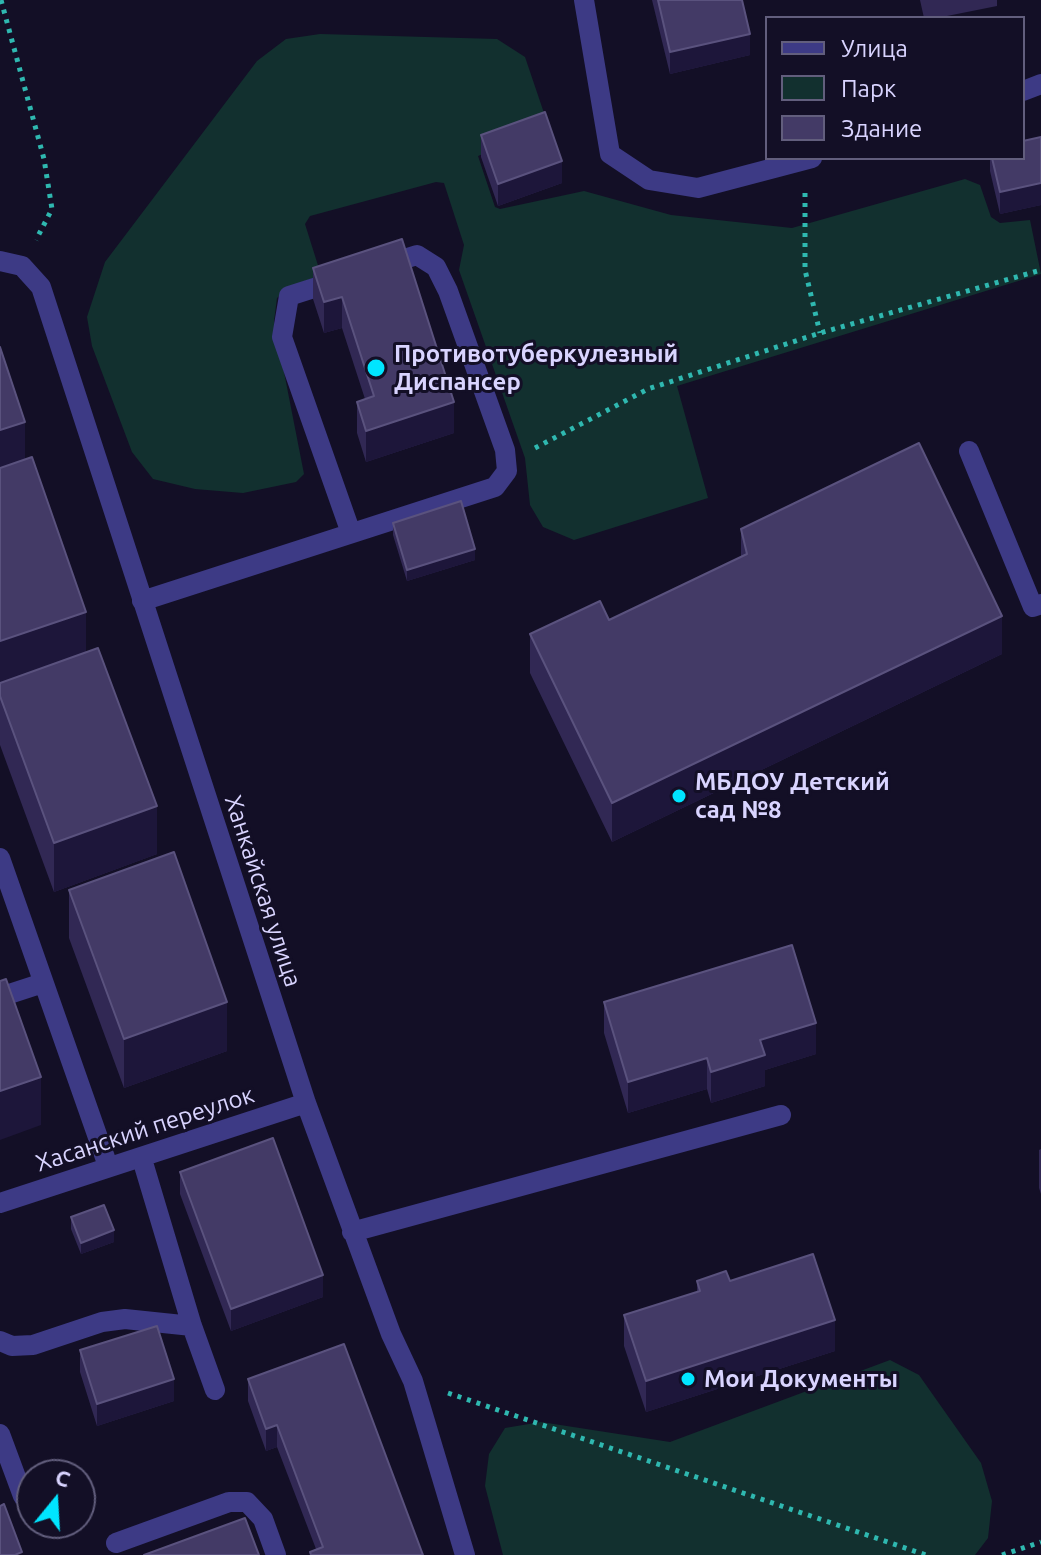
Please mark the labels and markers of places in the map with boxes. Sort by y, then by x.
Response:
place label: Противотуберкулезный Диспансер [394,340,678,396]
marker: Противотуберкулезный Диспансер [365,357,387,379]
place label: МБДОУ Детский сад №8 [695,768,890,824]
marker: МБДОУ Детский сад №8 [670,787,688,805]
place label: Мои Документы [704,1365,898,1393]
marker: Мои Документы [679,1370,697,1388]

